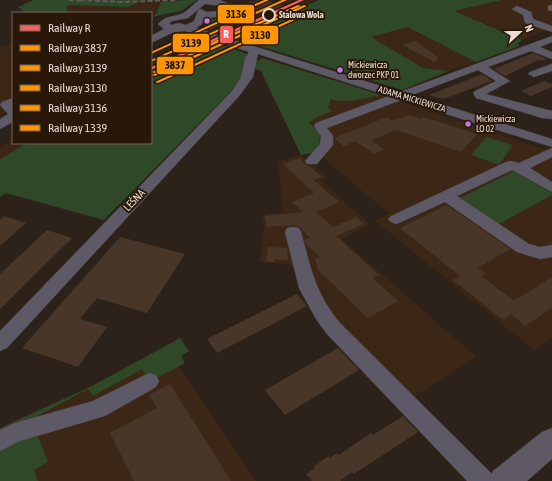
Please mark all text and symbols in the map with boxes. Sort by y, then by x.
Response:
line badge: 3136 [217,4,255,24]
text: 3136 [226,8,246,20]
marker: Stalowa Wola [262,8,276,22]
place label: Stalowa Wola [279,10,324,20]
legend [12,12,152,144]
north arrow [500,12,540,52]
unlabelled marker [202,16,212,26]
text: Railway R [48,21,91,35]
text: N [522,23,536,34]
line badge: R [219,25,234,44]
line badge: 3130 [241,25,279,45]
text: R [223,28,229,40]
text: 3130 [250,29,270,41]
line badge: 3139 [172,33,210,53]
text: 3139 [181,37,201,49]
text: Railway 3837 [48,41,108,55]
line badge: 3837 [156,56,194,75]
text: 3837 [165,59,185,71]
place label: Mickiewicza dworzec PKP 01 [348,60,399,80]
text: Railway 3139 [48,61,108,75]
marker: Mickiewicza dworzec PKP 01 [335,65,345,75]
text: Railway 3130 [48,81,108,95]
street label: ADAMA MICKIEWICZA [377,84,447,114]
text: Railway 3136 [48,101,108,115]
place label: Mickiewicza LO 02 [476,114,515,134]
marker: Mickiewicza LO 02 [463,119,473,129]
text: Railway 1339 [48,121,108,135]
street label: LEŚNA [121,186,148,213]

